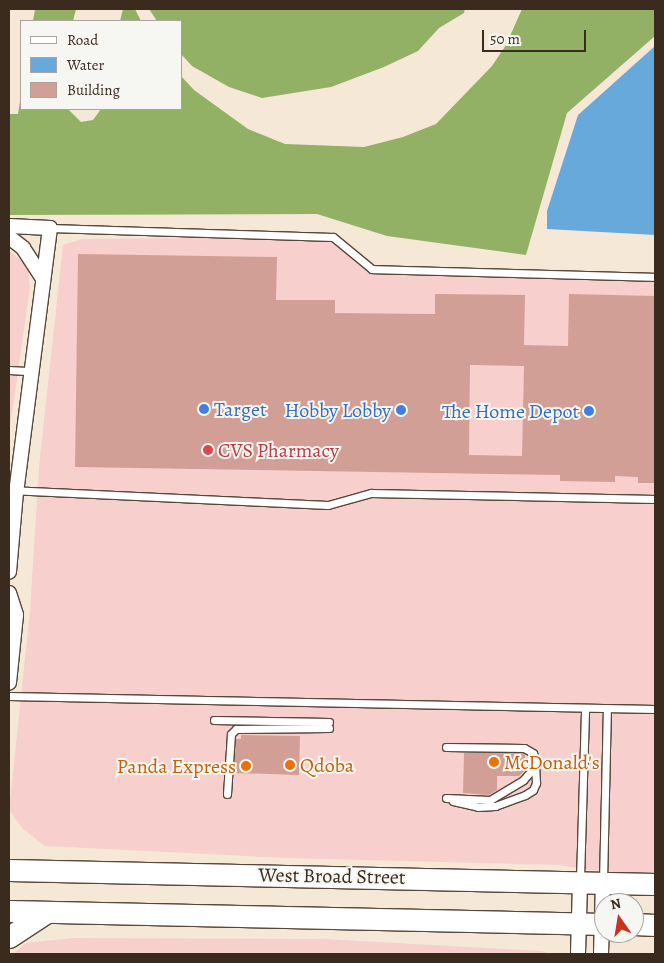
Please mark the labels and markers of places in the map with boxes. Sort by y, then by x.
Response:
place label: Target [214,397,266,421]
place label: Hobby Lobby [284,398,391,422]
place label: The Home Depot [442,399,579,423]
marker: Target [198,403,210,415]
marker: Hobby Lobby [395,404,407,416]
marker: The Home Depot [583,405,595,417]
place label: CVS Pharmacy [218,438,339,462]
marker: CVS Pharmacy [202,444,214,456]
place label: McDonald's [504,750,600,774]
place label: Qdoba [300,753,354,777]
place label: Panda Express [117,754,236,778]
marker: McDonald's [488,756,500,768]
marker: Qdoba [284,759,296,771]
marker: Panda Express [240,760,252,772]

